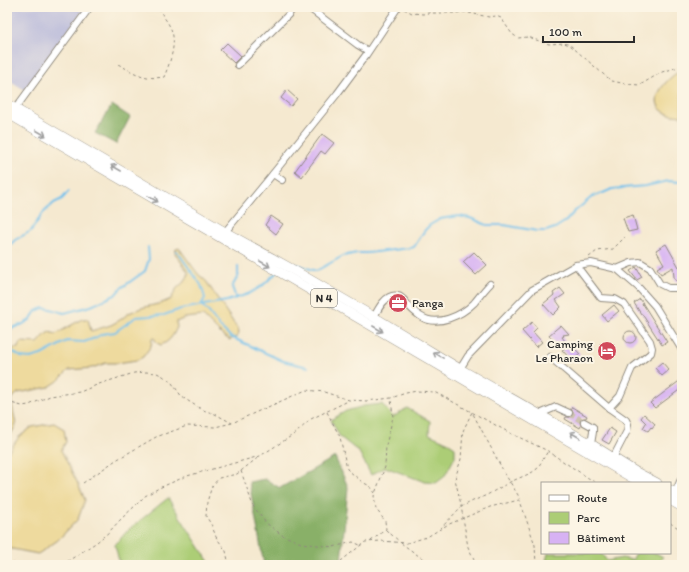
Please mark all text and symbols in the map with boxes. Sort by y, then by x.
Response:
scale bar [543,18,634,44]
text: 100 m [549,25,582,39]
one-way arrow [35,130,47,138]
one-way arrow [111,164,123,172]
one-way arrow [147,195,159,203]
one-way arrow [259,260,271,268]
road number: N 4 [311,289,337,307]
office icon: Panga [387,292,409,314]
place label: Panga [412,296,444,310]
one-way arrow [372,326,384,334]
place label: Camping Le Pharaon [536,337,594,365]
hotel icon: Camping Le Pharaon [596,340,618,362]
one-way arrow [432,351,444,359]
one-way arrow [569,430,581,438]
legend [541,482,671,554]
text: Route [577,491,607,505]
text: Parc [577,511,600,525]
text: Bâtiment [577,531,626,545]

